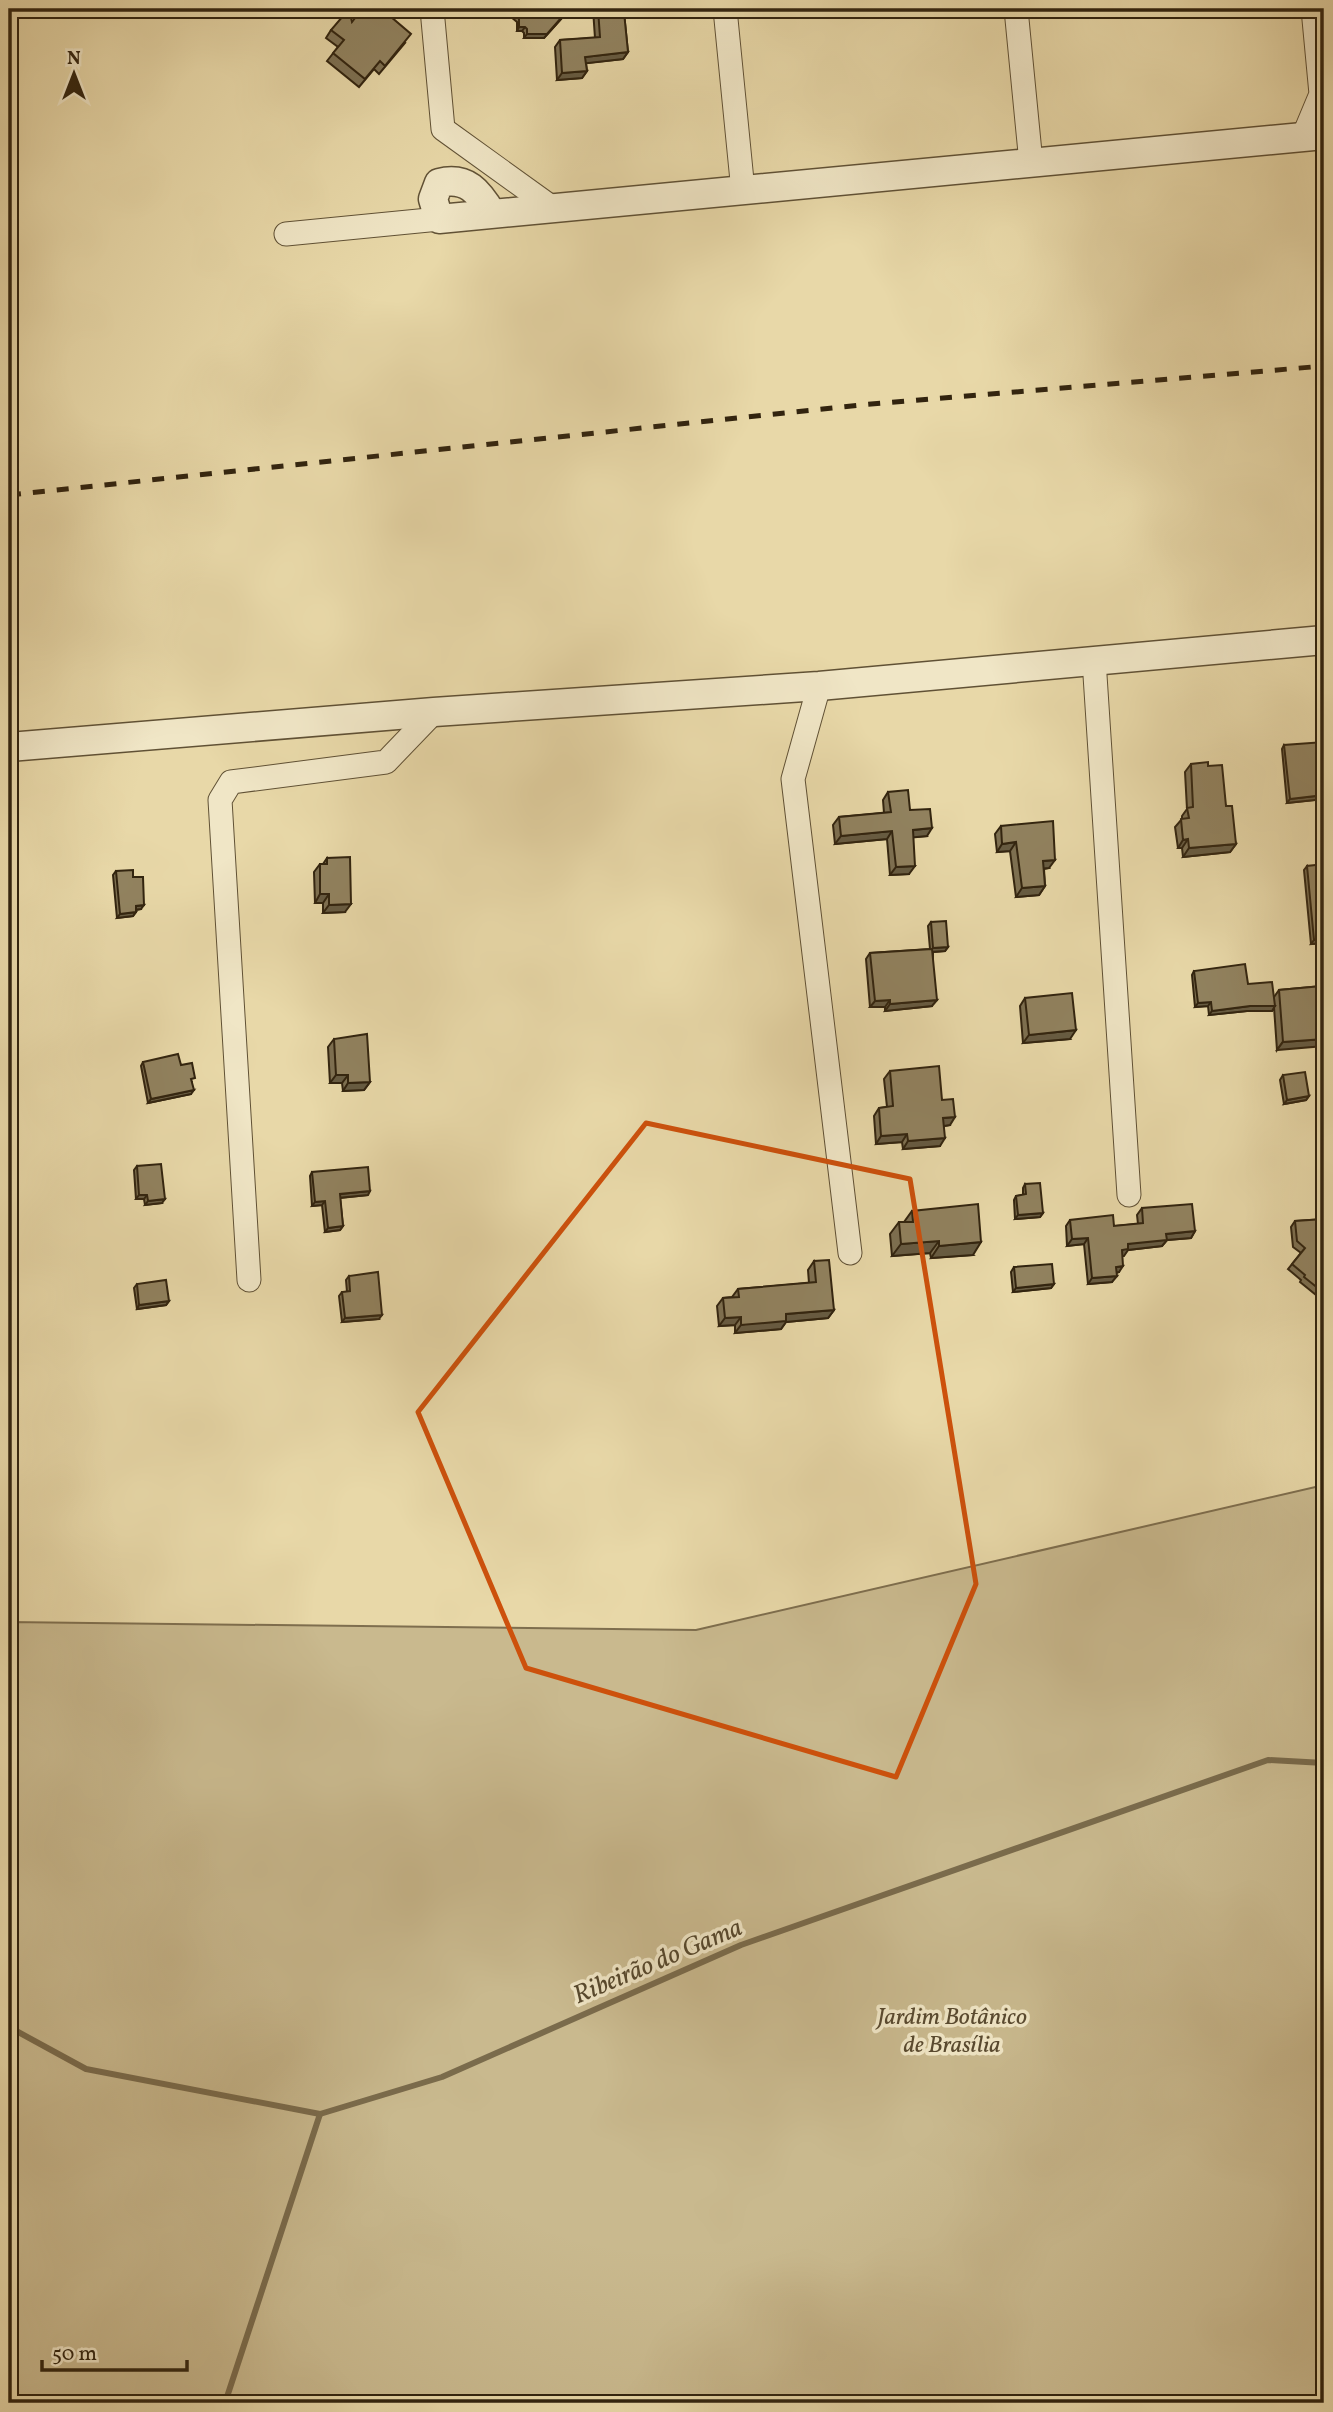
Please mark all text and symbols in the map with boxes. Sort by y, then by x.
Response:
north arrow [38,38,108,108]
text: N [67,46,81,72]
water label: Ribeirão do Gama [568,1910,748,2014]
park label: Jardim Botânico de Brasília [875,2001,1027,2063]
scale bar [42,2328,187,2372]
text: 50 m [52,2340,97,2369]

